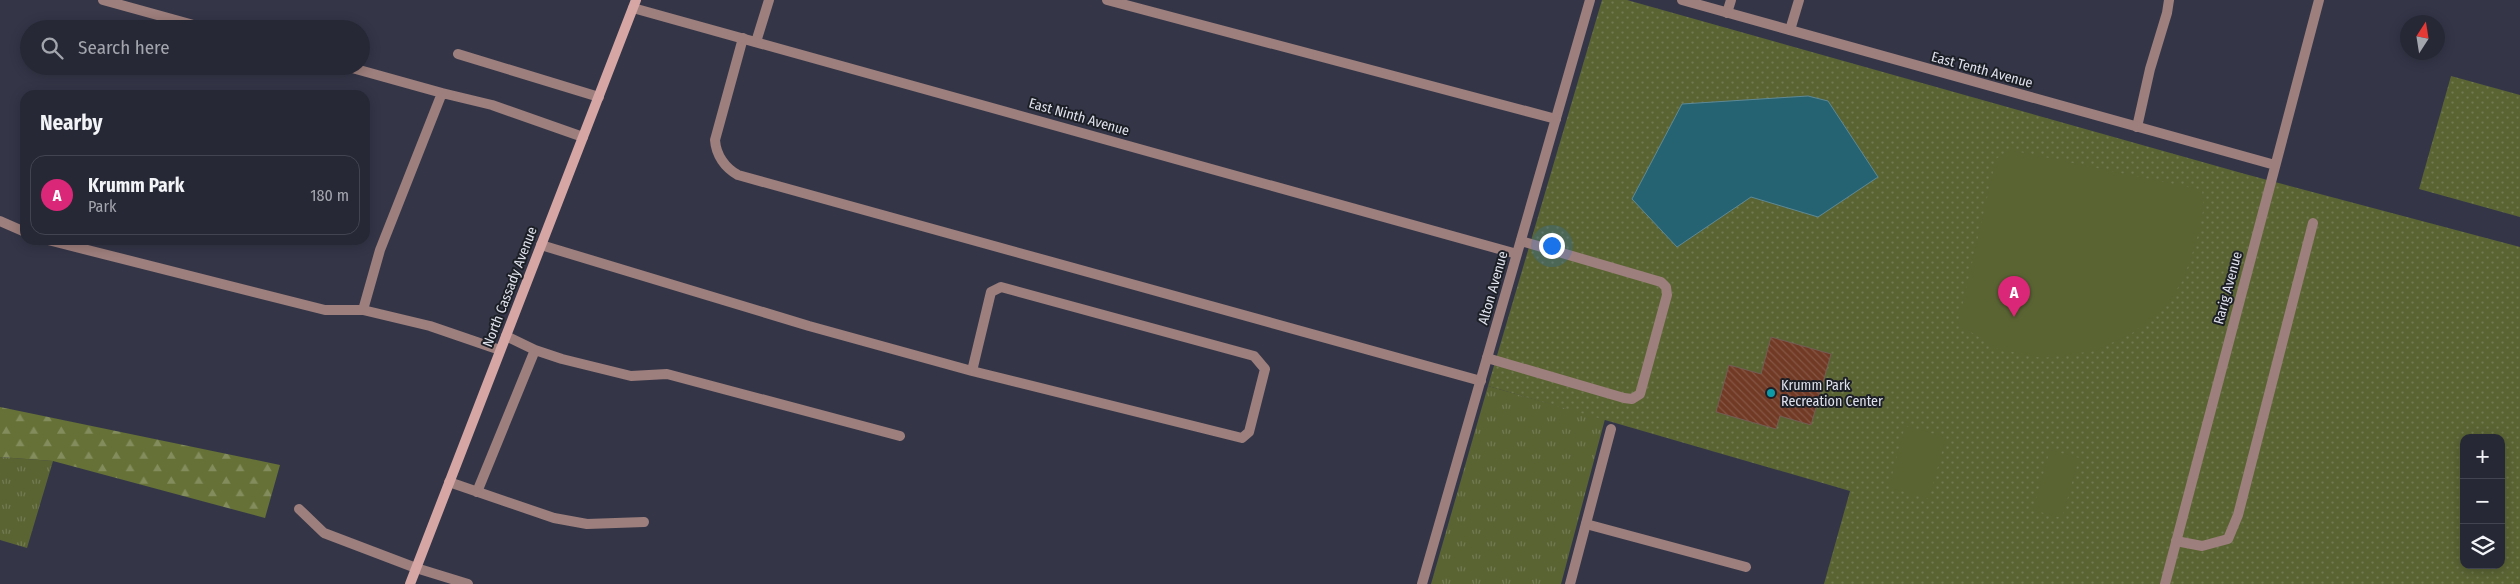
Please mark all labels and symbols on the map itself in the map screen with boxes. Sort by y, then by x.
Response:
north arrow [2400,15,2445,60]
street label: East Tenth Avenue [1929,48,2035,92]
street label: East Ninth Avenue [1027,95,1131,139]
street label: North Cassady Avenue [479,224,541,350]
your location [1539,233,1565,259]
street label: Alton Avenue [1474,249,1512,327]
street label: Rarig Avenue [2210,250,2246,326]
pin: A [1998,276,2030,317]
place label: Krumm Park Recreation Center [1781,377,1883,410]
marker: Krumm Park Recreation Center [1765,387,1777,399]

